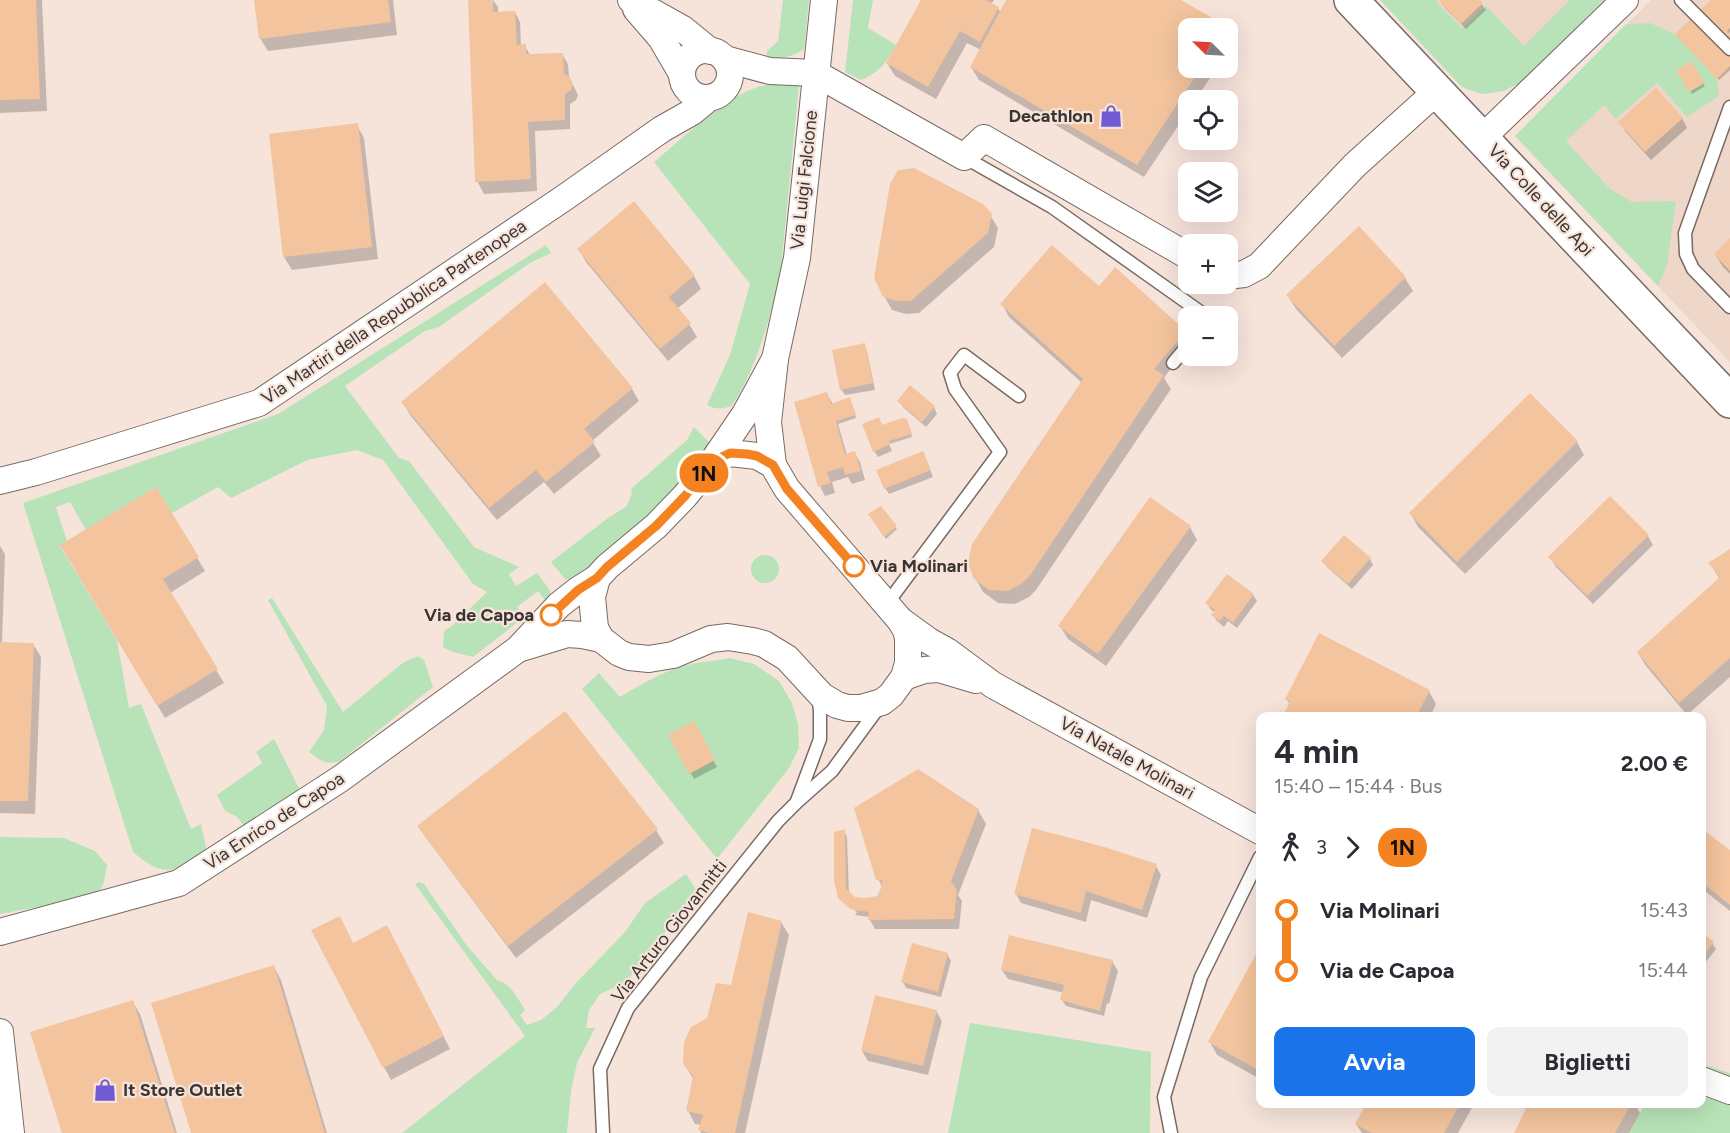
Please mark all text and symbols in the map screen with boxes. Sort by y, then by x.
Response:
north arrow [1178,18,1238,78]
map controls [1178,18,1238,366]
button: locate [1178,90,1238,150]
shop icon: Decathlon [1098,103,1124,129]
place label: Decathlon [1008,105,1093,127]
street label: Via Luigi Falcione [786,109,822,251]
street label: Via Colle delle Api [1483,139,1599,261]
button: layers [1178,162,1238,222]
street label: Via Martiri della Repubblica Partenopea [257,215,531,409]
button: + [1178,234,1238,294]
button: − [1178,306,1238,366]
line badge: 1N [677,454,731,492]
text: 1N [691,461,717,486]
marker: Via Molinari [843,555,865,577]
place label: Via Molinari [870,555,968,577]
place label: Via de Capoa [424,604,534,626]
marker: Via de Capoa [540,604,562,626]
street label: Via Natale Molinari [1056,712,1198,804]
text: 4 min [1274,732,1359,771]
text: 2.00 € [1621,750,1688,777]
street label: Via Enrico de Capoa [200,767,348,875]
text: 15:40 – 15:44 · Bus [1274,774,1442,798]
icon: walk [1274,831,1307,864]
icon: forward [1336,831,1369,864]
text: 3 [1316,835,1327,859]
text: 1N [1390,835,1415,860]
street label: Via Arturo Giovannitti [607,855,731,1007]
text: Via Molinari [1320,897,1440,924]
text: 15:43 [1640,898,1688,922]
text: Via de Capoa [1320,957,1455,984]
text: 15:44 [1638,958,1688,982]
button: Avvia [1274,1027,1475,1096]
button: Biglietti [1487,1027,1688,1096]
shop icon: It Store Outlet [92,1077,118,1103]
place label: It Store Outlet [123,1079,243,1101]

